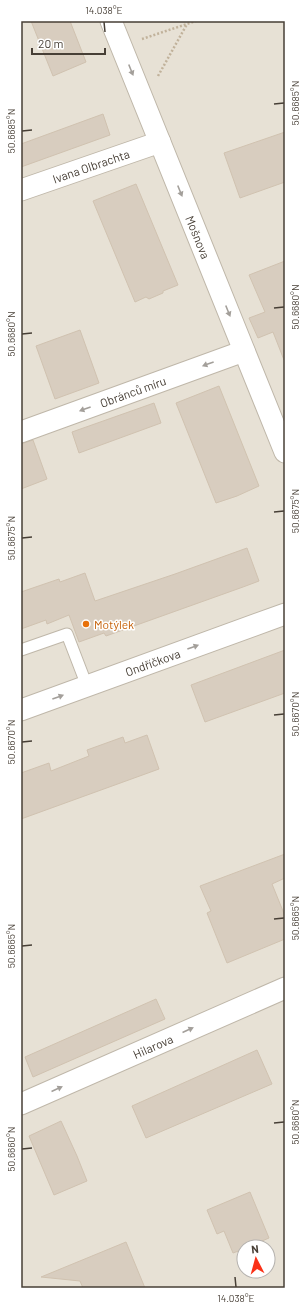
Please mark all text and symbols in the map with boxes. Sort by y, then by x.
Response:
text: 14.038°E [85,4,123,16]
scale bar [32,30,105,56]
text: 20 m [38,36,64,50]
one-way arrow [128,65,134,76]
text: 50.6685°N [289,81,301,125]
text: 50.6685°N [5,109,17,153]
street label: Ivana Olbrachta [51,146,131,186]
one-way arrow [177,185,183,197]
street label: Mošnova [183,213,213,261]
text: 50.6680°N [289,284,301,330]
one-way arrow [226,306,232,318]
text: 50.6680°N [5,311,17,357]
one-way arrow [201,362,213,368]
street label: Obránců míru [98,373,168,410]
one-way arrow [79,406,91,412]
text: 50.6675°N [289,489,301,533]
text: 50.6675°N [5,516,17,560]
place label: Motýlek [94,617,134,631]
marker: Motýlek [81,619,91,629]
one-way arrow [187,644,199,650]
street label: Ondříčkova [123,646,182,679]
text: 50.6670°N [289,692,301,736]
one-way arrow [52,693,64,699]
text: 50.6670°N [5,720,17,764]
text: 50.6665°N [289,896,301,940]
text: 50.6665°N [5,924,17,968]
one-way arrow [183,1027,195,1033]
street label: Hilarova [131,1031,175,1061]
one-way arrow [51,1085,63,1091]
text: 50.6660°N [289,1099,301,1145]
text: 50.6660°N [5,1126,17,1172]
north arrow [236,1239,276,1279]
text: N [251,1242,259,1255]
text: 14.038°E [217,1292,255,1304]

